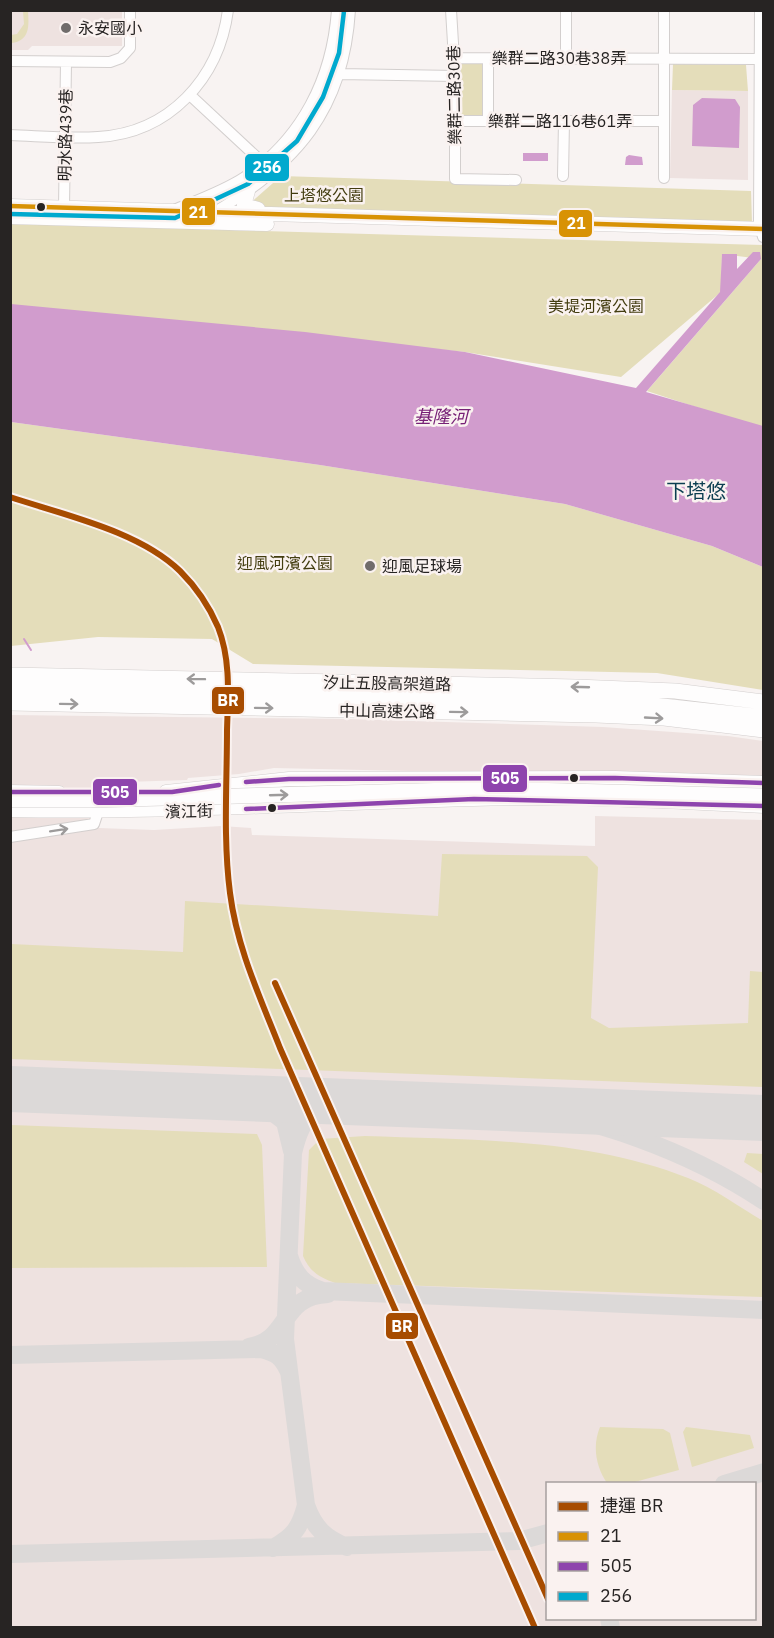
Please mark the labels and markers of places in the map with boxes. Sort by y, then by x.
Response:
place label: 永安國小 [78,18,142,38]
marker: 永安國小 [59,21,73,35]
unlabelled marker [35,201,47,213]
place label: 迎風足球場 [382,556,462,576]
marker: 迎風足球場 [363,559,377,573]
unlabelled marker [568,772,580,784]
unlabelled marker [266,802,278,814]

